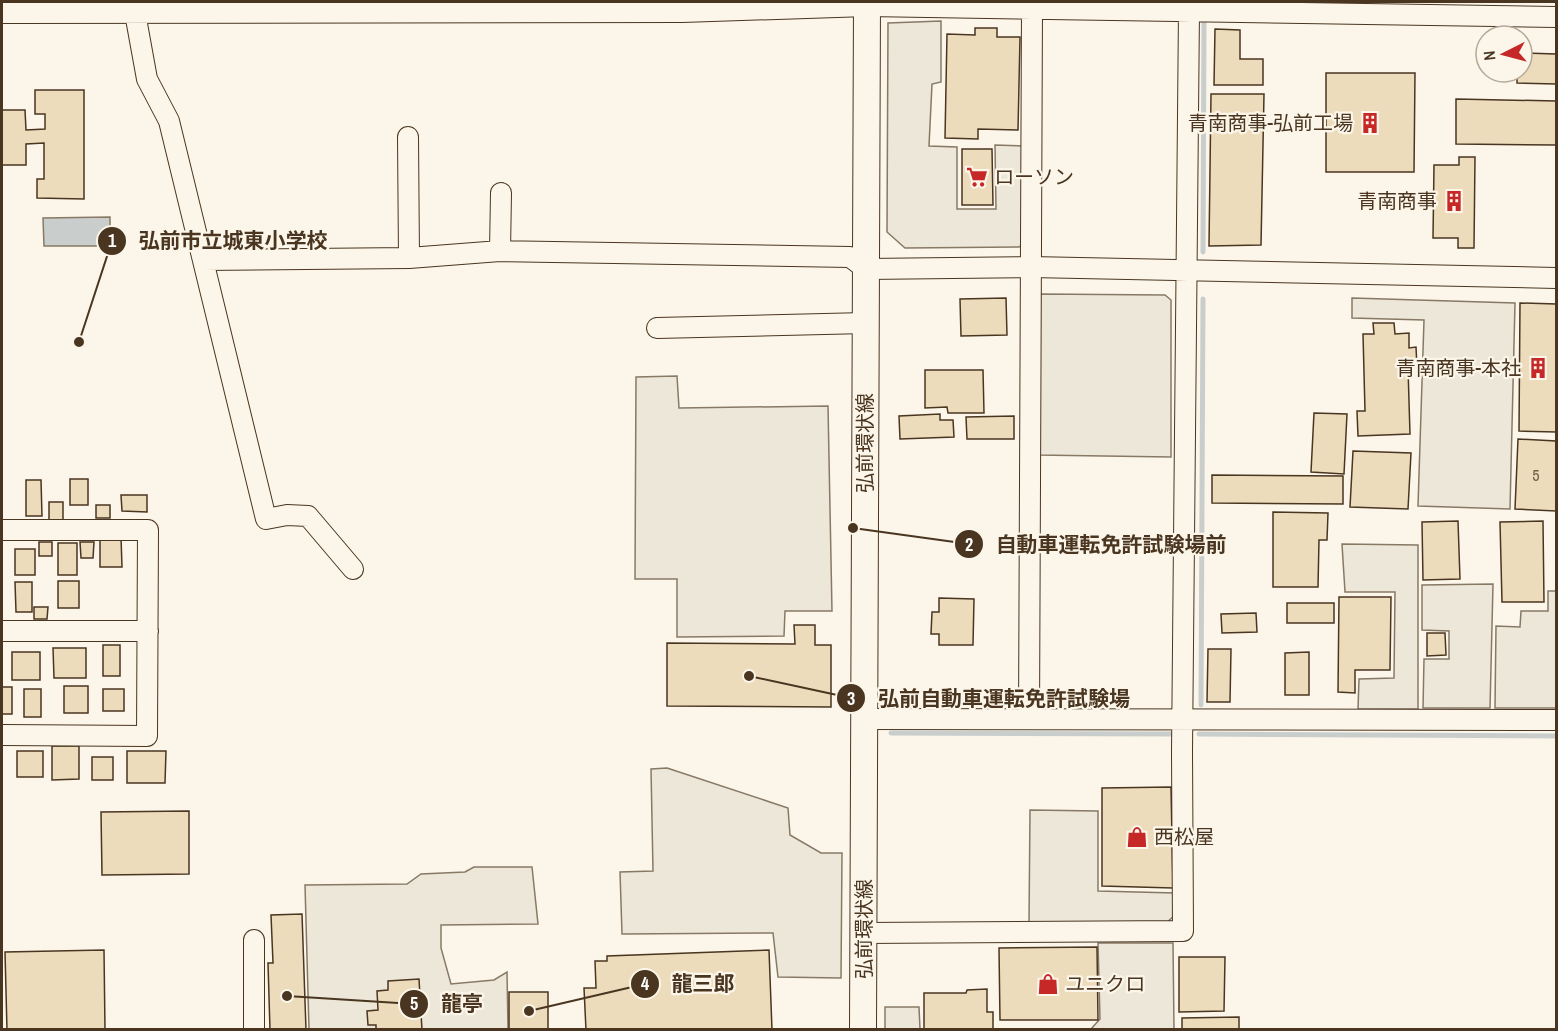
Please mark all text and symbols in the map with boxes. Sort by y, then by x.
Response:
north arrow [1474,24,1534,84]
text: N [1478,50,1501,61]
place label: 青南商事-弘前工場 [1188,109,1353,136]
building icon: 青南商事-弘前工場 [1358,111,1382,135]
place label: ローソン [994,163,1074,190]
supermarket icon: ローソン [965,165,989,189]
place label: 青南商事 [1357,187,1437,214]
building icon: 青南商事 [1442,189,1466,213]
callout: 弘前市立城東小学校 [97,222,340,261]
text: 弘前市立城東小学校 [139,226,328,255]
text: 1 [108,228,117,253]
place label: 青南商事-本社 [1396,354,1521,381]
building icon: 青南商事-本社 [1526,356,1550,380]
street label: 弘前環状線 [851,393,878,493]
house number: 5 [1532,464,1540,486]
callout: 自動車運転免許試験場前 [954,525,1239,564]
text: 自動車運転免許試験場前 [996,530,1227,559]
text: 2 [965,532,973,557]
callout: 弘前自動車運転免許試験場 [836,679,1142,718]
text: 弘前自動車運転免許試験場 [878,684,1130,713]
text: 3 [847,686,855,711]
place label: 西松屋 [1154,823,1214,850]
shop icon: 西松屋 [1125,825,1149,849]
street label: 弘前環状線 [850,879,877,979]
callout: 龍三郎 [630,964,747,1003]
text: 龍三郎 [672,969,735,998]
place label: ユニクロ [1065,970,1145,997]
text: 4 [641,971,650,996]
shop icon: ユニクロ [1036,972,1060,996]
callout: 龍亭 [399,984,495,1023]
text: 龍亭 [441,989,483,1018]
text: 5 [410,991,418,1016]

